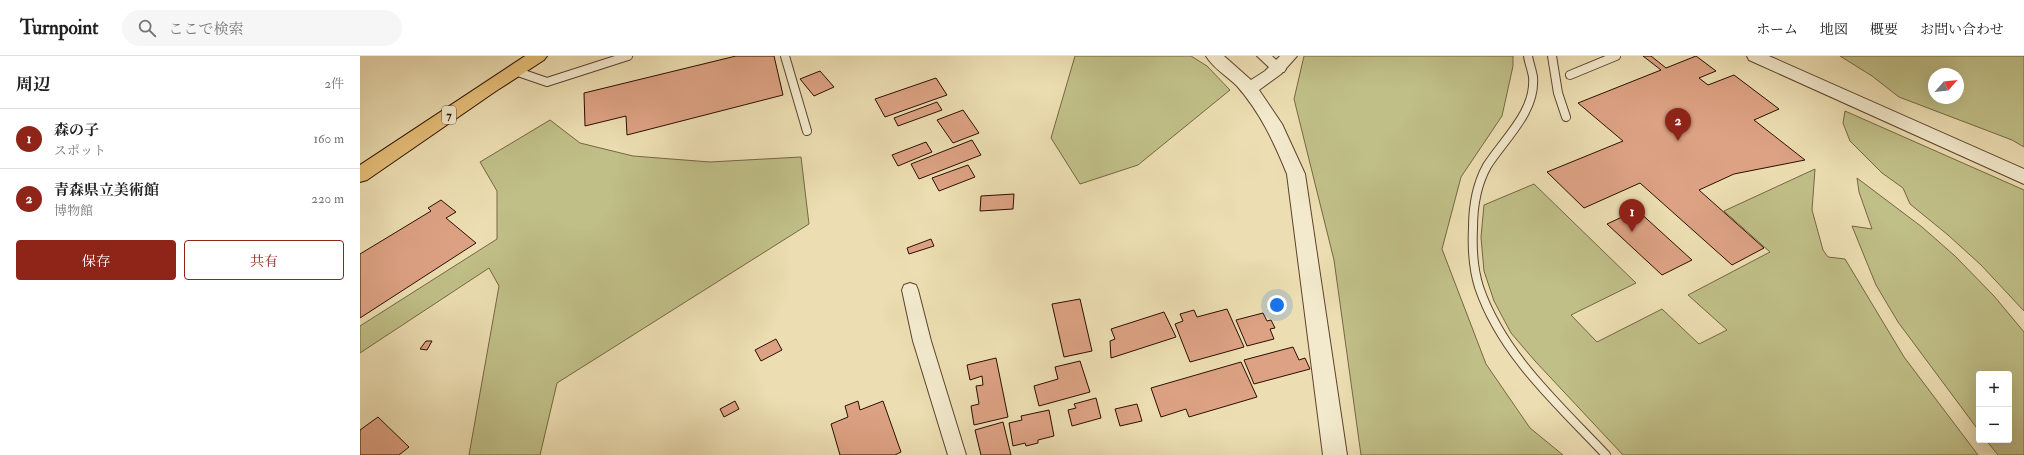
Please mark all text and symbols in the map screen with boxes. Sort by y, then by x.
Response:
search box [122,10,402,46]
text: Turnpoint [20,16,98,40]
icon: search [136,17,158,39]
text: ここで検索 [168,20,243,39]
text: ホーム [1756,21,1798,38]
text: 地図 [1820,21,1848,38]
text: 概要 [1870,21,1898,38]
text: お問い合わせ [1920,21,2004,38]
north arrow [1928,68,1964,104]
text: 周辺 [16,74,50,95]
text: 2件 [324,76,344,92]
road number: 7 [442,106,456,124]
pin: 2 [1665,108,1691,141]
text: 森の子 [54,121,99,140]
text: 1 [27,131,31,147]
text: 160 m [313,131,344,147]
text: スポット [54,143,106,159]
text: 青森県立美術館 [54,181,159,200]
text: 2 [26,191,32,207]
text: 220 m [311,191,344,207]
pin: 1 [1619,199,1645,232]
text: 博物館 [54,203,93,219]
button: 保存 [16,240,176,280]
button: 共有 [184,240,344,280]
your location [1267,295,1287,315]
map controls [1976,371,2012,443]
button: + [1976,371,2012,407]
button: − [1976,407,2012,443]

